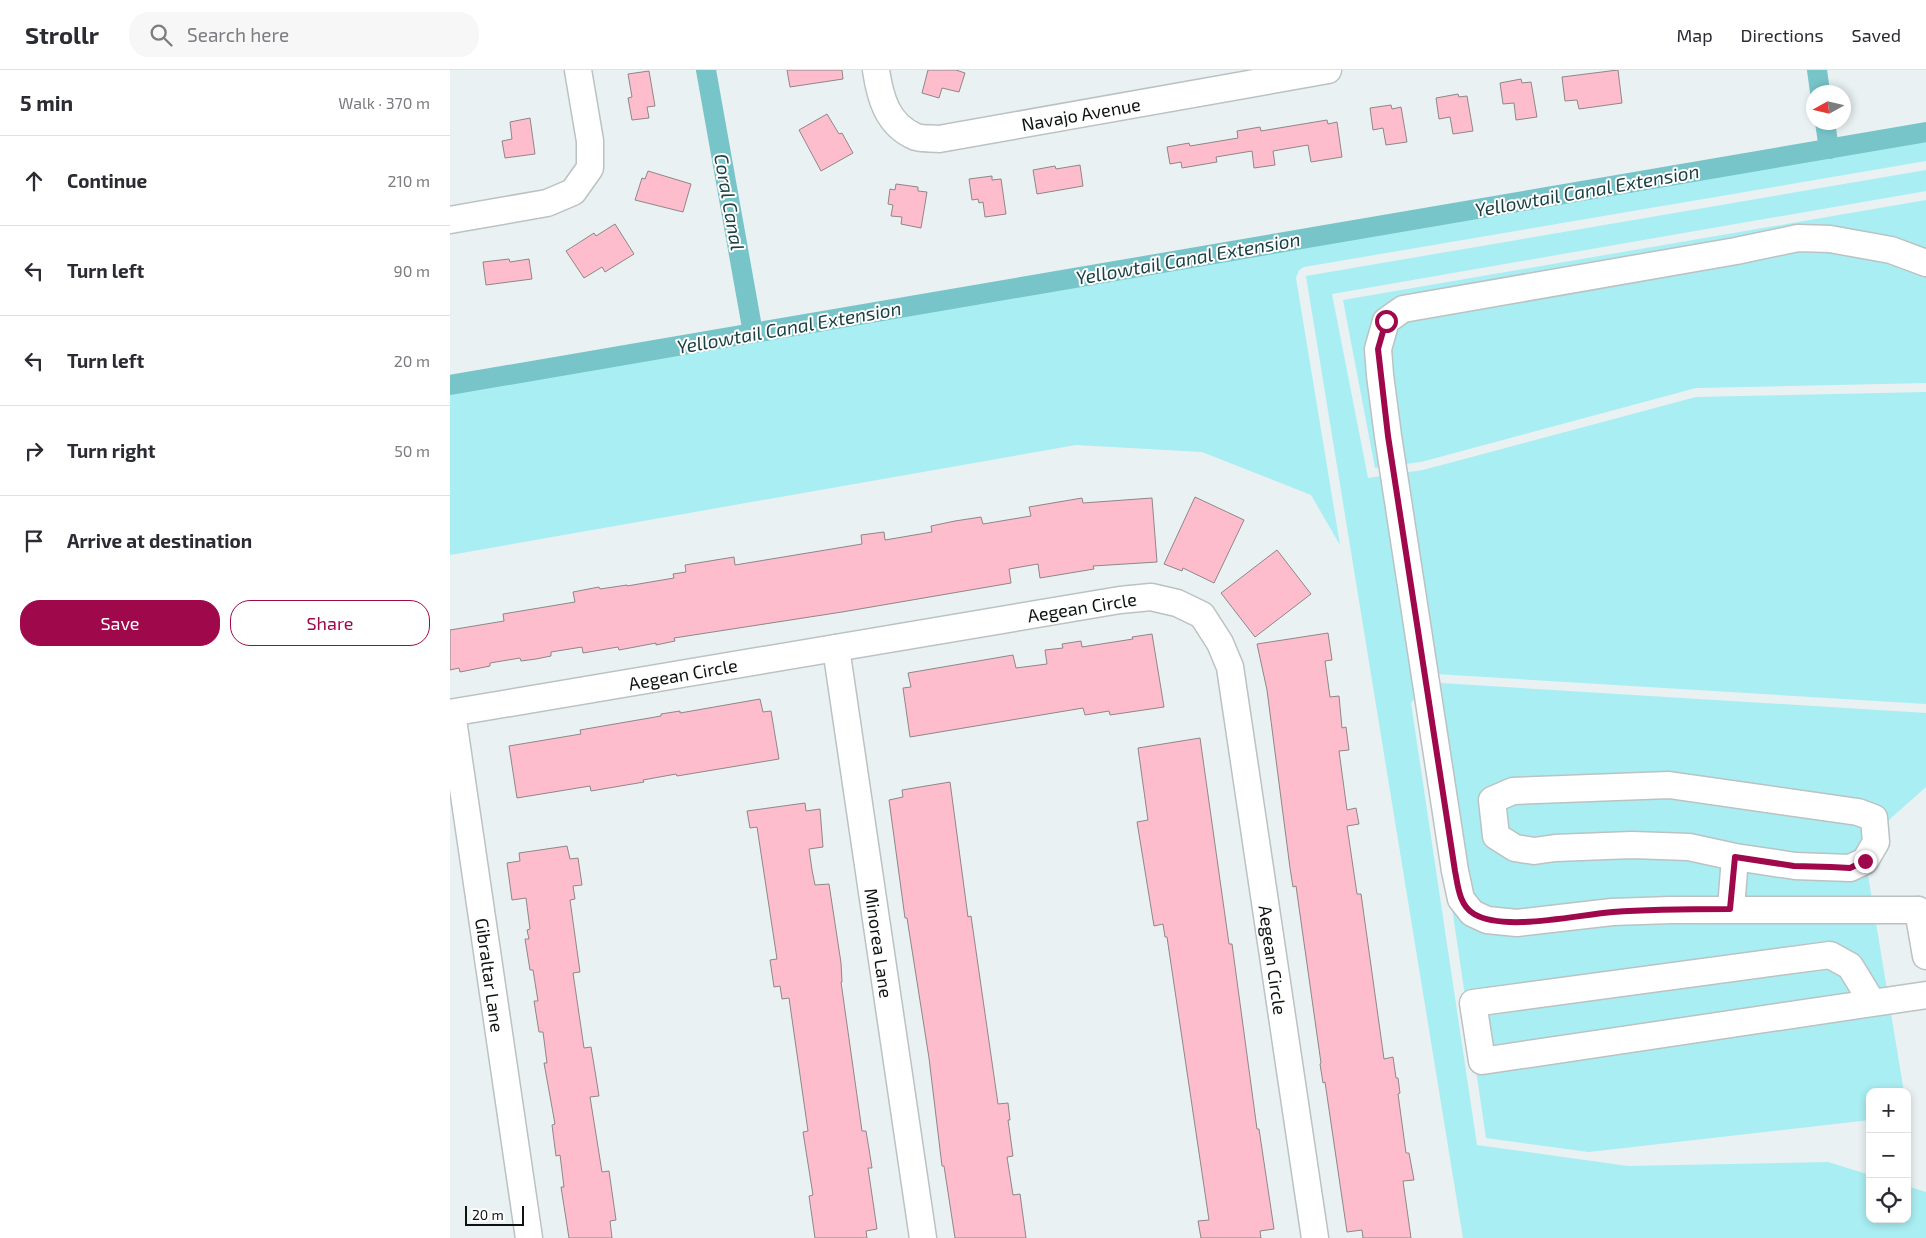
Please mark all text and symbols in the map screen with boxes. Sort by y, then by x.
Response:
search box [129,12,479,57]
text: Strollr [25,20,99,49]
icon: search [147,21,175,49]
text: Search here [187,23,289,46]
text: Map [1676,24,1713,46]
text: Directions [1741,24,1824,46]
text: Saved [1852,24,1901,46]
north arrow [1806,85,1851,130]
text: 5 min [20,90,73,115]
text: Walk · 370 m [338,93,430,112]
street label: Navajo Avenue [1020,93,1142,135]
water label: Coral Canal [710,152,750,252]
water label: Yellowtail Canal Extension [1473,159,1701,221]
icon: ahead [20,167,48,195]
text: Continue [67,169,147,192]
text: 210 m [387,171,430,190]
water label: Yellowtail Canal Extension [1074,227,1302,289]
icon: left [20,257,48,285]
text: Turn left [67,259,144,282]
text: 90 m [394,261,430,280]
water label: Yellowtail Canal Extension [675,296,903,358]
route start [1375,310,1398,333]
icon: left [20,347,48,375]
text: Turn left [67,349,144,372]
text: 20 m [394,351,430,370]
icon: right [20,437,48,465]
text: Turn right [67,439,155,462]
text: 50 m [394,441,430,460]
icon: arrive [20,527,48,555]
text: Arrive at destination [67,529,252,552]
street label: Aegean Circle [1026,588,1138,626]
button: Save [20,600,220,646]
button: Share [230,600,430,646]
street label: Aegean Circle [627,654,739,694]
route end [1854,850,1877,873]
street label: Minorea Lane [860,887,898,999]
street label: Aegean Circle [1254,904,1292,1016]
street label: Gibraltar Lane [471,916,509,1034]
map controls [1866,1088,1911,1223]
button: + [1866,1088,1911,1133]
button: − [1866,1133,1911,1178]
button: locate [1866,1178,1911,1223]
scale bar [465,1203,524,1226]
text: 20 m [472,1206,504,1223]

